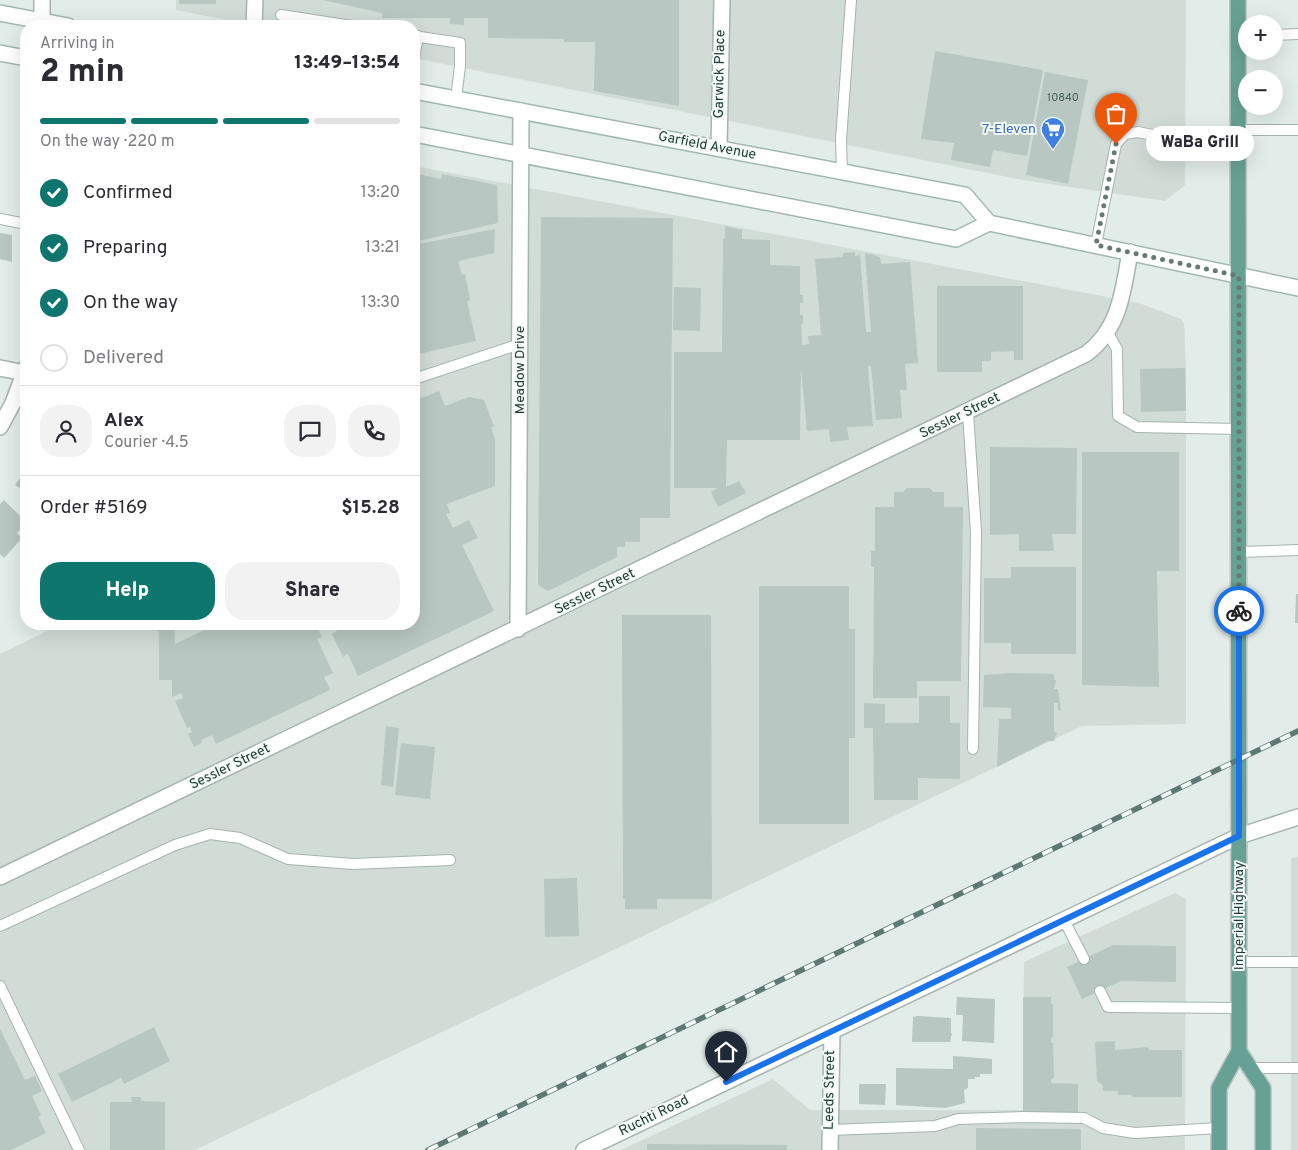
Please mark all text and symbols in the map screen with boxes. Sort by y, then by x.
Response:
map controls [1238,15,1283,115]
button: + [1238,15,1283,60]
street label: Garwick Place [711,30,729,118]
text: Arriving in [40,34,115,54]
text: 13:49–13:54 [294,51,400,75]
text: 2 min [40,53,125,93]
button: − [1238,70,1283,115]
house number: 10840 [1047,91,1079,105]
pin [1095,93,1137,144]
icon: bag [1102,100,1130,128]
supermarket icon: 7-Eleven [1040,116,1066,150]
place label: 7-Eleven [982,121,1036,138]
callout: WaBa Grill [1146,126,1254,162]
street label: Garfield Avenue [657,128,757,164]
text: On the way · 220 m [40,132,175,152]
text: WaBa Grill [1161,133,1239,153]
icon: check [40,179,68,207]
text: Confirmed [83,181,173,205]
text: 13:20 [361,183,400,203]
icon: check [40,234,68,262]
text: Preparing [83,236,167,260]
text: 13:21 [365,238,400,258]
icon: check [40,289,68,317]
text: On the way [83,291,178,315]
text: 13:30 [361,293,400,313]
street label: Meadow Drive [512,326,529,414]
text: Delivered [83,346,164,370]
street label: Sessler Street [917,389,1003,443]
button: person [40,405,92,457]
button: chat [284,405,336,457]
button: phone [348,405,400,457]
text: Alex [104,409,144,433]
text: Courier · 4.5 [104,433,189,453]
text: Order #5169 [40,496,148,520]
text: $15.28 [341,496,400,520]
button: Help [40,562,215,620]
button: Share [225,562,400,620]
street label: Sessler Street [552,565,638,619]
courier [1214,586,1264,636]
icon: bike [1225,597,1253,625]
street label: Sessler Street [187,740,273,794]
street label: Imperial Highway [1231,862,1248,970]
pin [705,1031,747,1082]
icon: home [712,1038,740,1066]
street label: Leeds Street [821,1050,839,1130]
street label: Ruchti Road [616,1092,692,1140]

